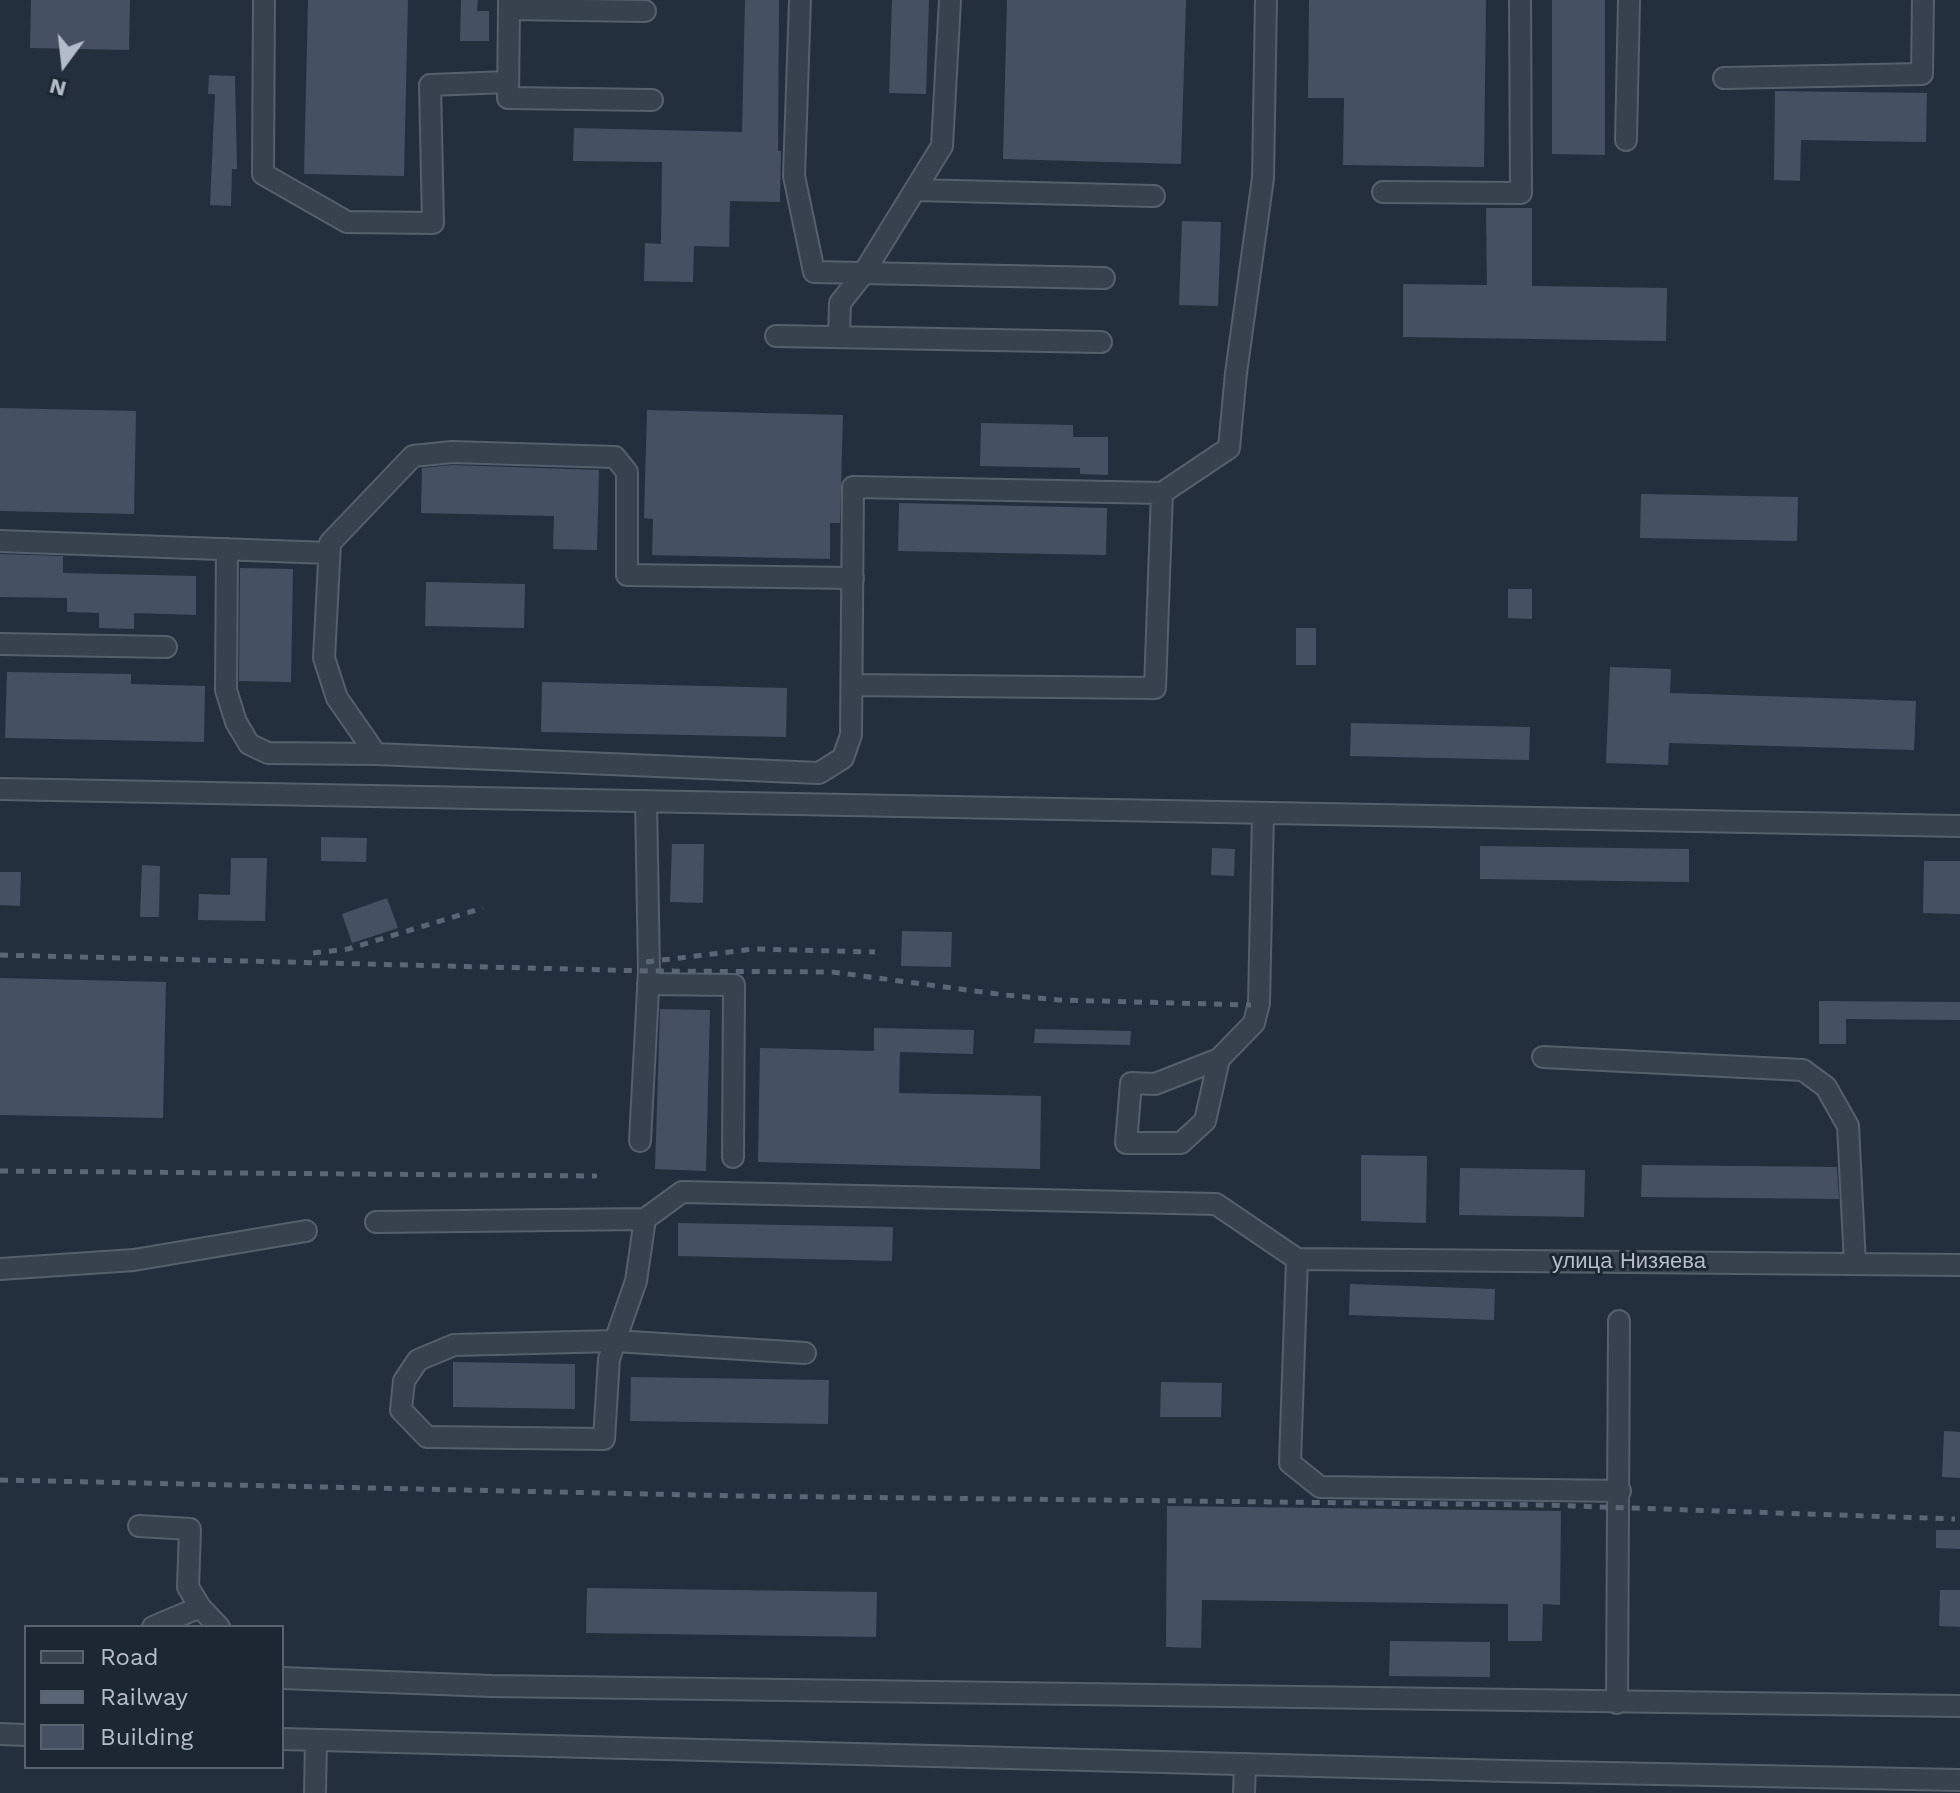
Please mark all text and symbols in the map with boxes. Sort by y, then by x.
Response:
north arrow [24,24,104,104]
text: N [47,73,69,102]
street label: улица Низяева [1552,1249,1706,1275]
legend [24,1625,284,1769]
text: Road [100,1643,159,1671]
text: Railway [100,1683,188,1711]
text: Building [100,1723,193,1751]

